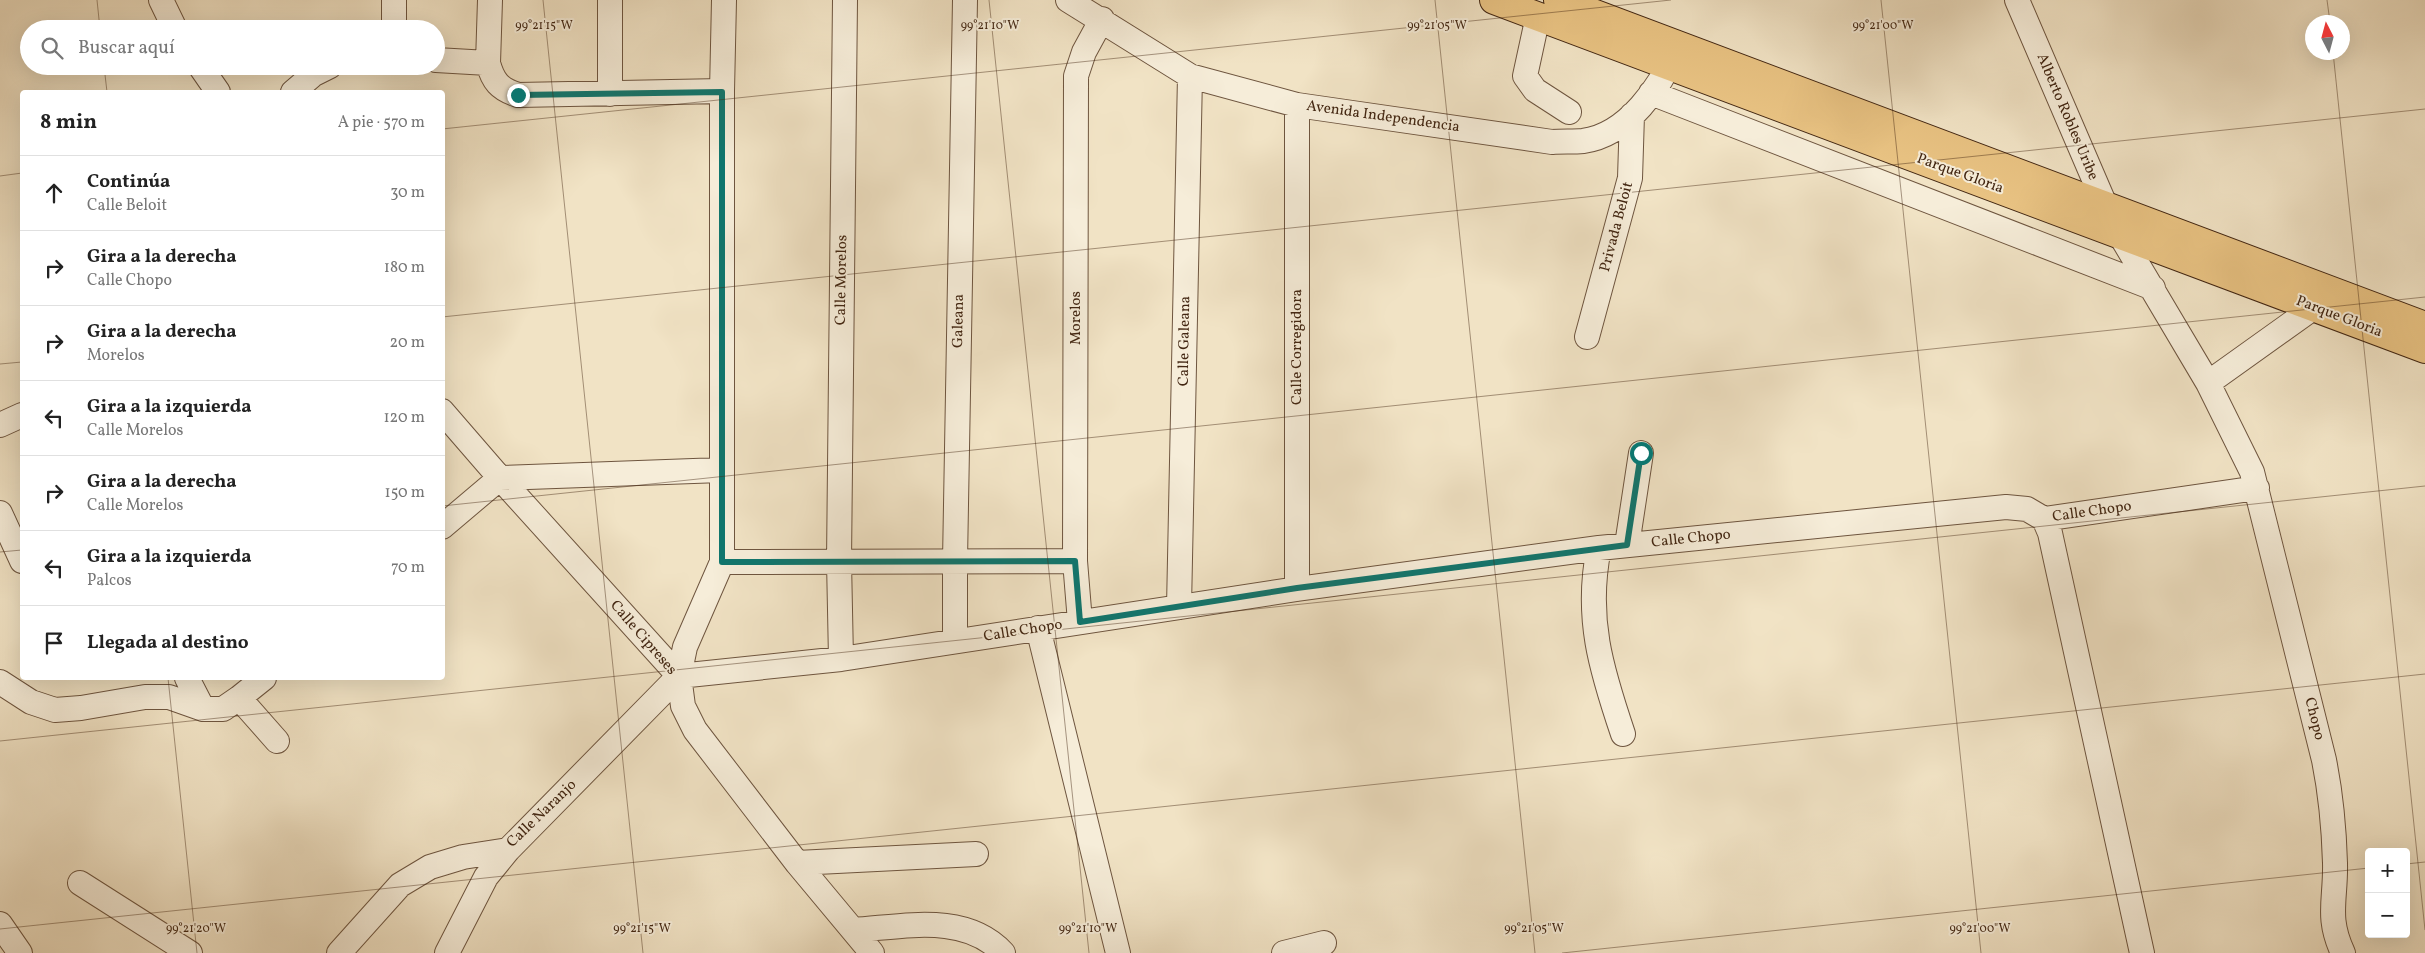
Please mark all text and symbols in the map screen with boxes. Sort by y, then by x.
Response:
north arrow [2305,15,2350,60]
text: 99°21'15"W [515,18,573,34]
text: 99°21'10"W [961,18,1019,34]
text: 99°21'05"W [1407,18,1467,34]
text: 99°21'00"W [1852,18,1914,34]
search box [20,20,445,75]
icon: search [38,34,66,62]
text: Buscar aquí [78,35,175,61]
street label: Alberto Robles Uribe [2031,50,2103,184]
route end [507,84,530,107]
street label: Avenida Independencia [1305,96,1461,138]
text: 8 min [40,108,97,137]
text: A pie · 570 m [338,112,425,134]
street label: Parque Gloria [1914,149,2006,199]
text: Continúa [87,169,170,195]
icon: ahead [40,179,68,207]
street label: Privada Beloit [1595,180,1639,274]
text: 30 m [390,182,425,204]
text: Calle Beloit [87,195,167,217]
street label: Calle Morelos [831,235,853,325]
text: Gira a la derecha [87,244,237,270]
icon: right [40,254,68,282]
text: 180 m [384,257,425,279]
text: Calle Chopo [87,270,172,292]
street label: Calle Corregidora [1287,289,1308,405]
street label: Morelos [1066,291,1087,345]
street label: Parque Gloria [2293,291,2385,343]
street label: Galeana [948,294,970,348]
street label: Calle Galeana [1174,296,1196,386]
text: Gira a la derecha [87,319,237,345]
icon: right [40,329,68,357]
text: 20 m [390,332,425,354]
text: Morelos [87,345,145,367]
text: Gira a la izquierda [87,394,252,420]
icon: left [40,404,68,432]
text: 120 m [383,407,425,429]
text: Calle Morelos [87,420,183,442]
route start [1630,442,1653,465]
text: Gira a la derecha [87,469,237,495]
icon: right [40,479,68,507]
text: 150 m [384,482,425,504]
text: Calle Morelos [87,495,183,517]
street label: Calle Chopo [2051,496,2133,528]
street label: Calle Chopo [1650,524,1732,554]
text: Gira a la izquierda [87,544,252,570]
icon: left [40,554,68,582]
text: 70 m [391,557,425,579]
text: Palcos [87,570,132,592]
street label: Calle Cipreses [605,596,681,680]
street label: Calle Chopo [982,614,1064,648]
icon: arrive [40,629,68,657]
text: Llegada al destino [87,630,249,656]
street label: Chopo [2299,695,2329,743]
street label: Calle Naranjo [502,775,582,853]
map controls [2365,848,2410,938]
button: + [2365,848,2410,893]
button: − [2365,893,2410,938]
text: 99°21'20"W [166,921,226,937]
text: 99°21'15"W [613,921,671,937]
text: 99°21'10"W [1059,921,1117,937]
text: 99°21'05"W [1504,921,1564,937]
text: 99°21'00"W [1949,921,2011,937]

